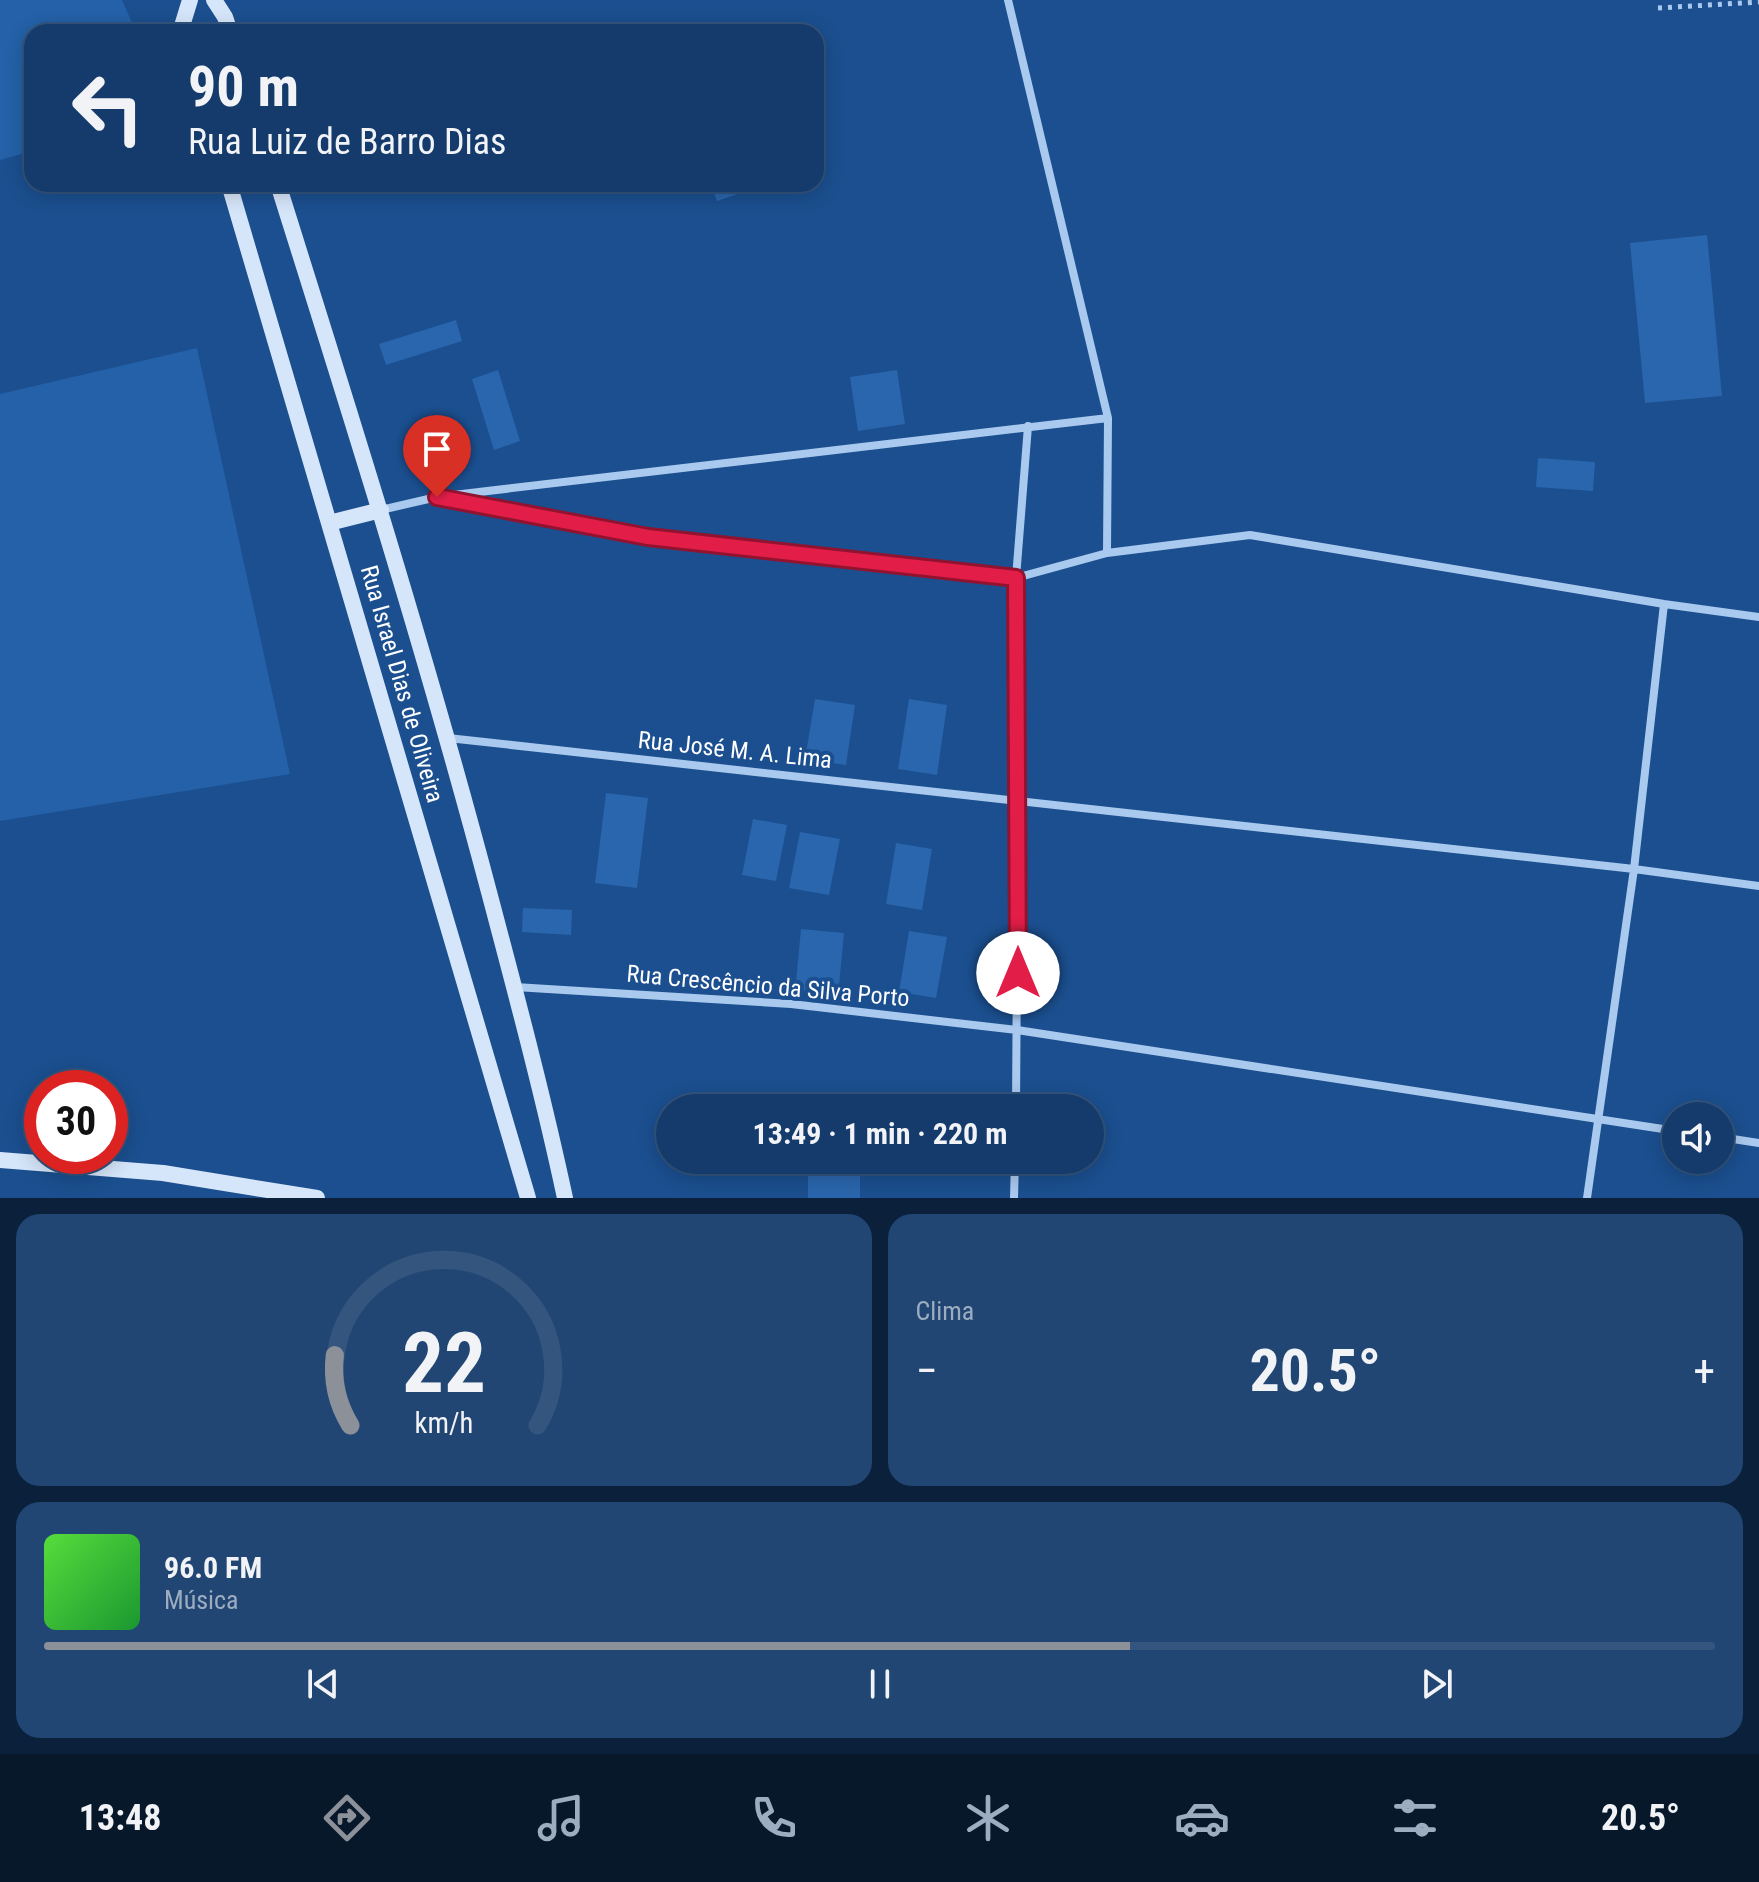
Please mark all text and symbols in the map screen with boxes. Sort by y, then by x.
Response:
text: 90 m [188,54,299,120]
icon: left [56,56,160,160]
text: Rua Luiz de Barro Dias [188,121,506,163]
pin [403,415,471,497]
icon: arrive [415,427,459,471]
street label: Rua Israel Dias de Oliveira [355,562,449,806]
street label: Rua José M. A. Lima [637,726,833,774]
position arrow [976,931,1060,1015]
street label: Rua Crescêncio da Silva Porto [625,960,911,1012]
speed limit sign: 30 [24,1070,128,1174]
map controls [1662,1102,1734,1174]
button: sound [1662,1102,1734,1174]
text: 13:49 · 1 min · 220 m [753,1116,1007,1151]
text: Clima [916,1296,974,1326]
text: 22 [402,1315,486,1412]
text: 20.5° [1249,1335,1381,1406]
text: − [916,1345,938,1397]
text: + [1693,1345,1715,1397]
text: km/h [414,1406,473,1440]
text: 96.0 FM [164,1550,262,1585]
text: Música [164,1585,239,1615]
icon: previous [301,1662,345,1706]
icon: pause [858,1662,902,1706]
icon: next [1415,1662,1459,1706]
icon: directions [319,1790,375,1846]
icon: music [533,1790,589,1846]
icon: phone [746,1790,802,1846]
icon: climate [960,1790,1016,1846]
icon: car [1174,1790,1230,1846]
icon: filters [1387,1790,1443,1846]
text: 13:48 [79,1797,161,1839]
text: 20.5° [1601,1797,1680,1839]

